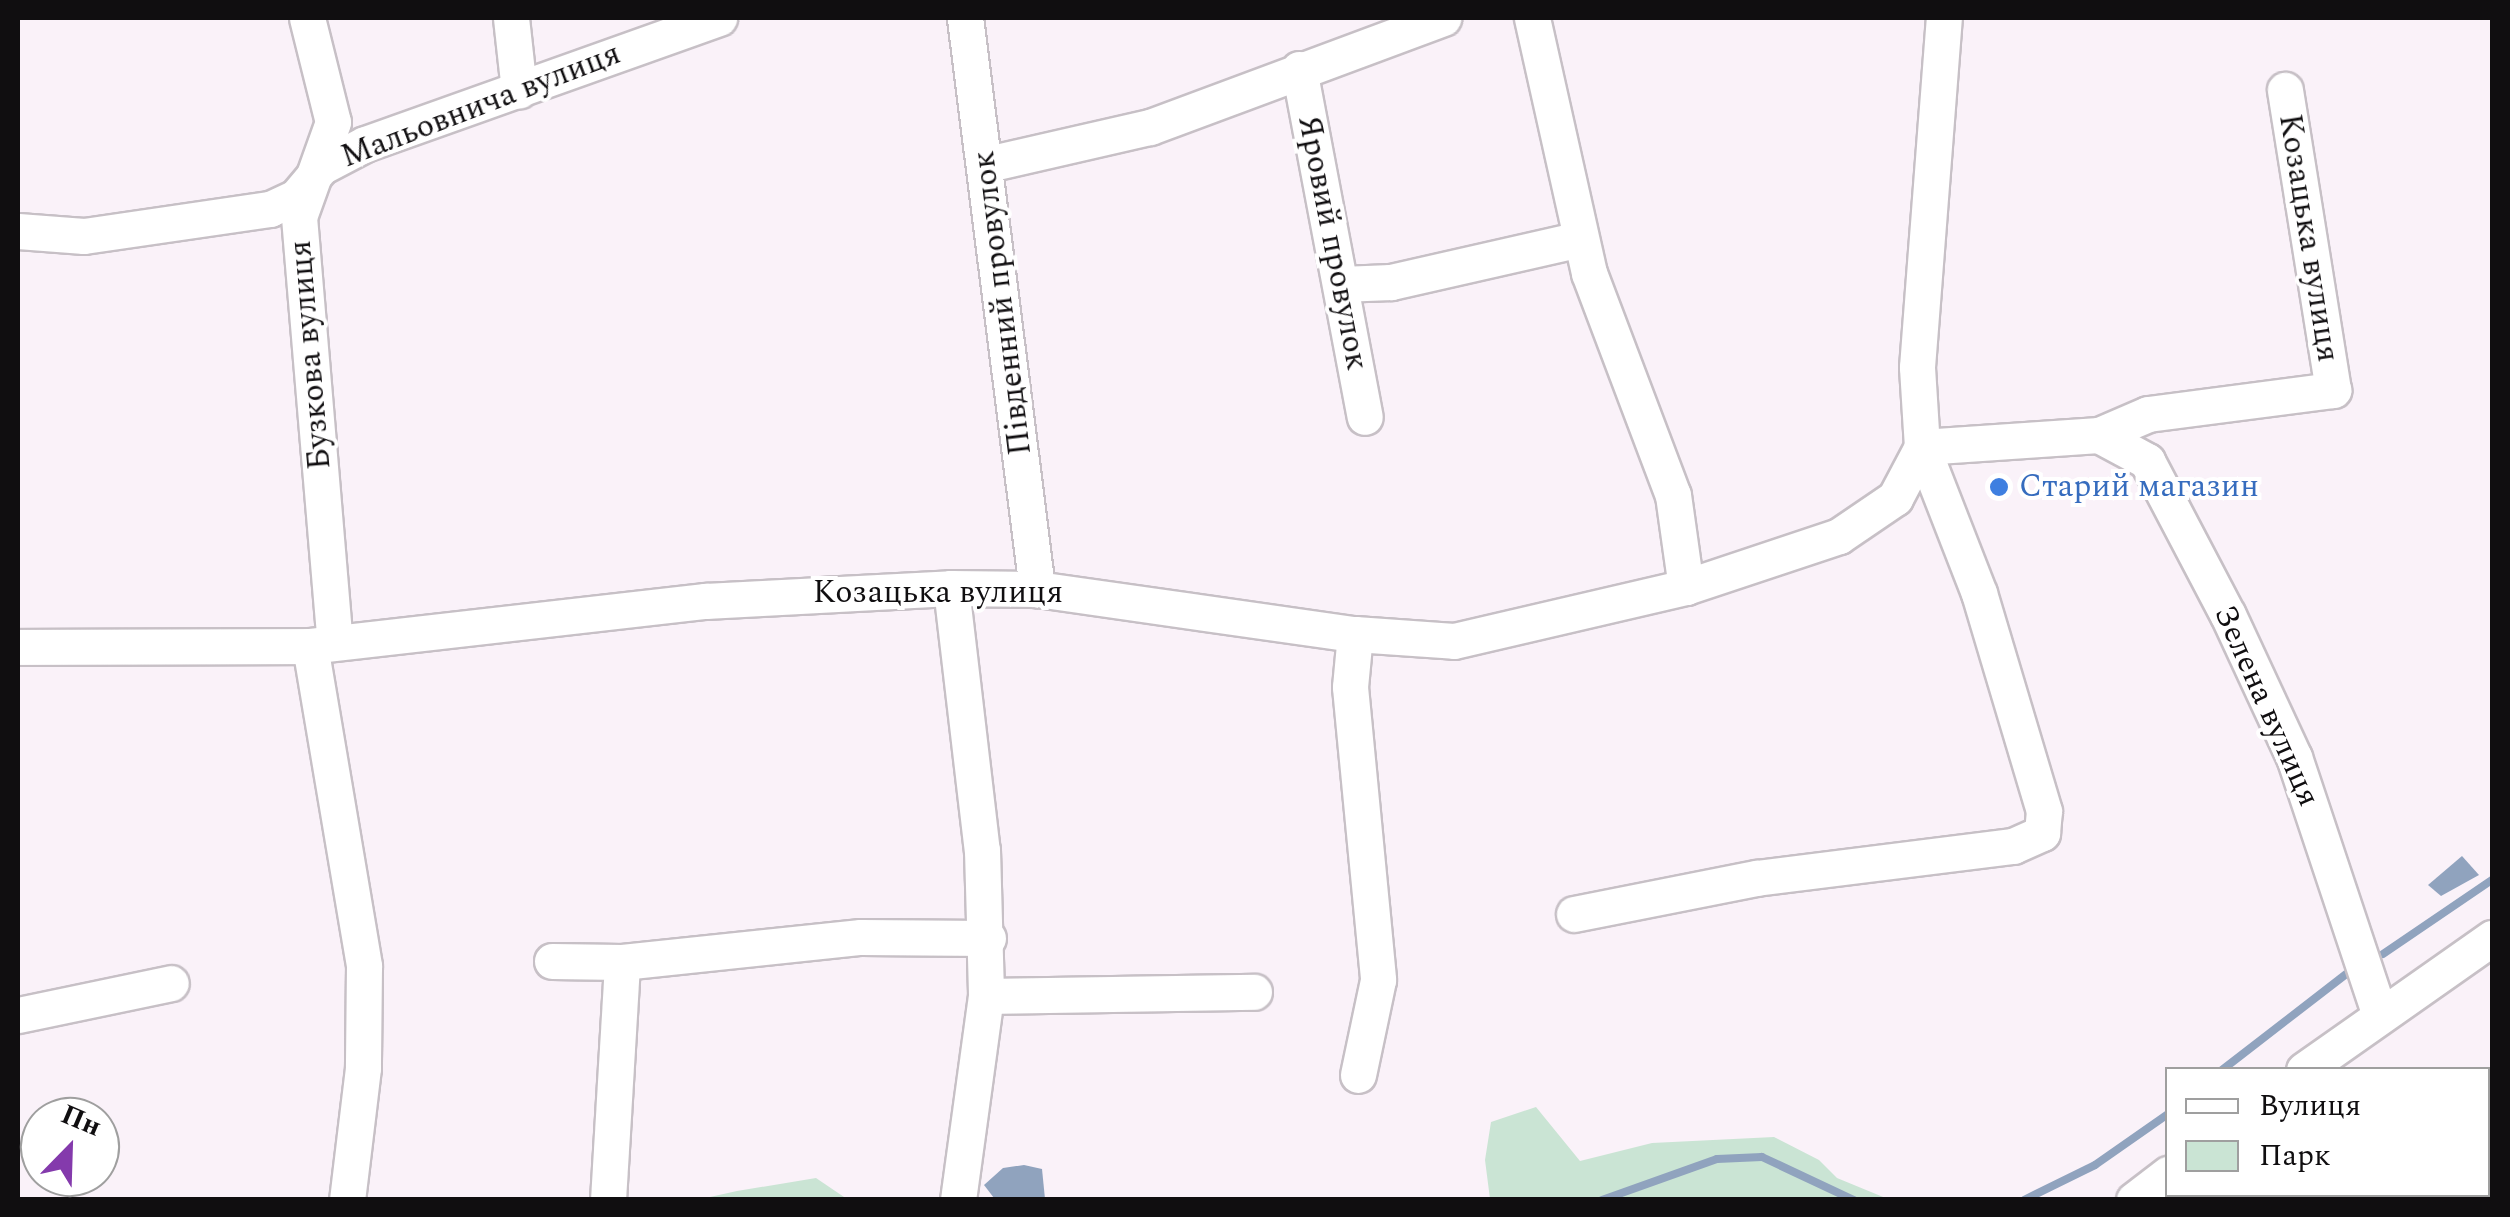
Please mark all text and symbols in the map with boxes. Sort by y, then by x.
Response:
street label: Мальовнича вулиця [336,35,626,177]
street label: Козацька вулиця [2269,111,2347,365]
street label: Яровий провулок [1288,112,1376,374]
street label: Південний провулок [965,149,1041,457]
street label: Бузкова вулиця [282,239,340,471]
place label: Старий магазин [2019,468,2259,506]
marker: Старий магазин [1988,476,2010,498]
street label: Козацька вулиця [813,574,1063,612]
street label: Зелена вулиця [2205,600,2327,812]
legend [2165,1067,2490,1197]
text: Вулиця [2259,1083,2361,1129]
text: Пн [54,1093,108,1148]
north arrow [20,1097,120,1197]
text: Парк [2259,1133,2331,1179]

